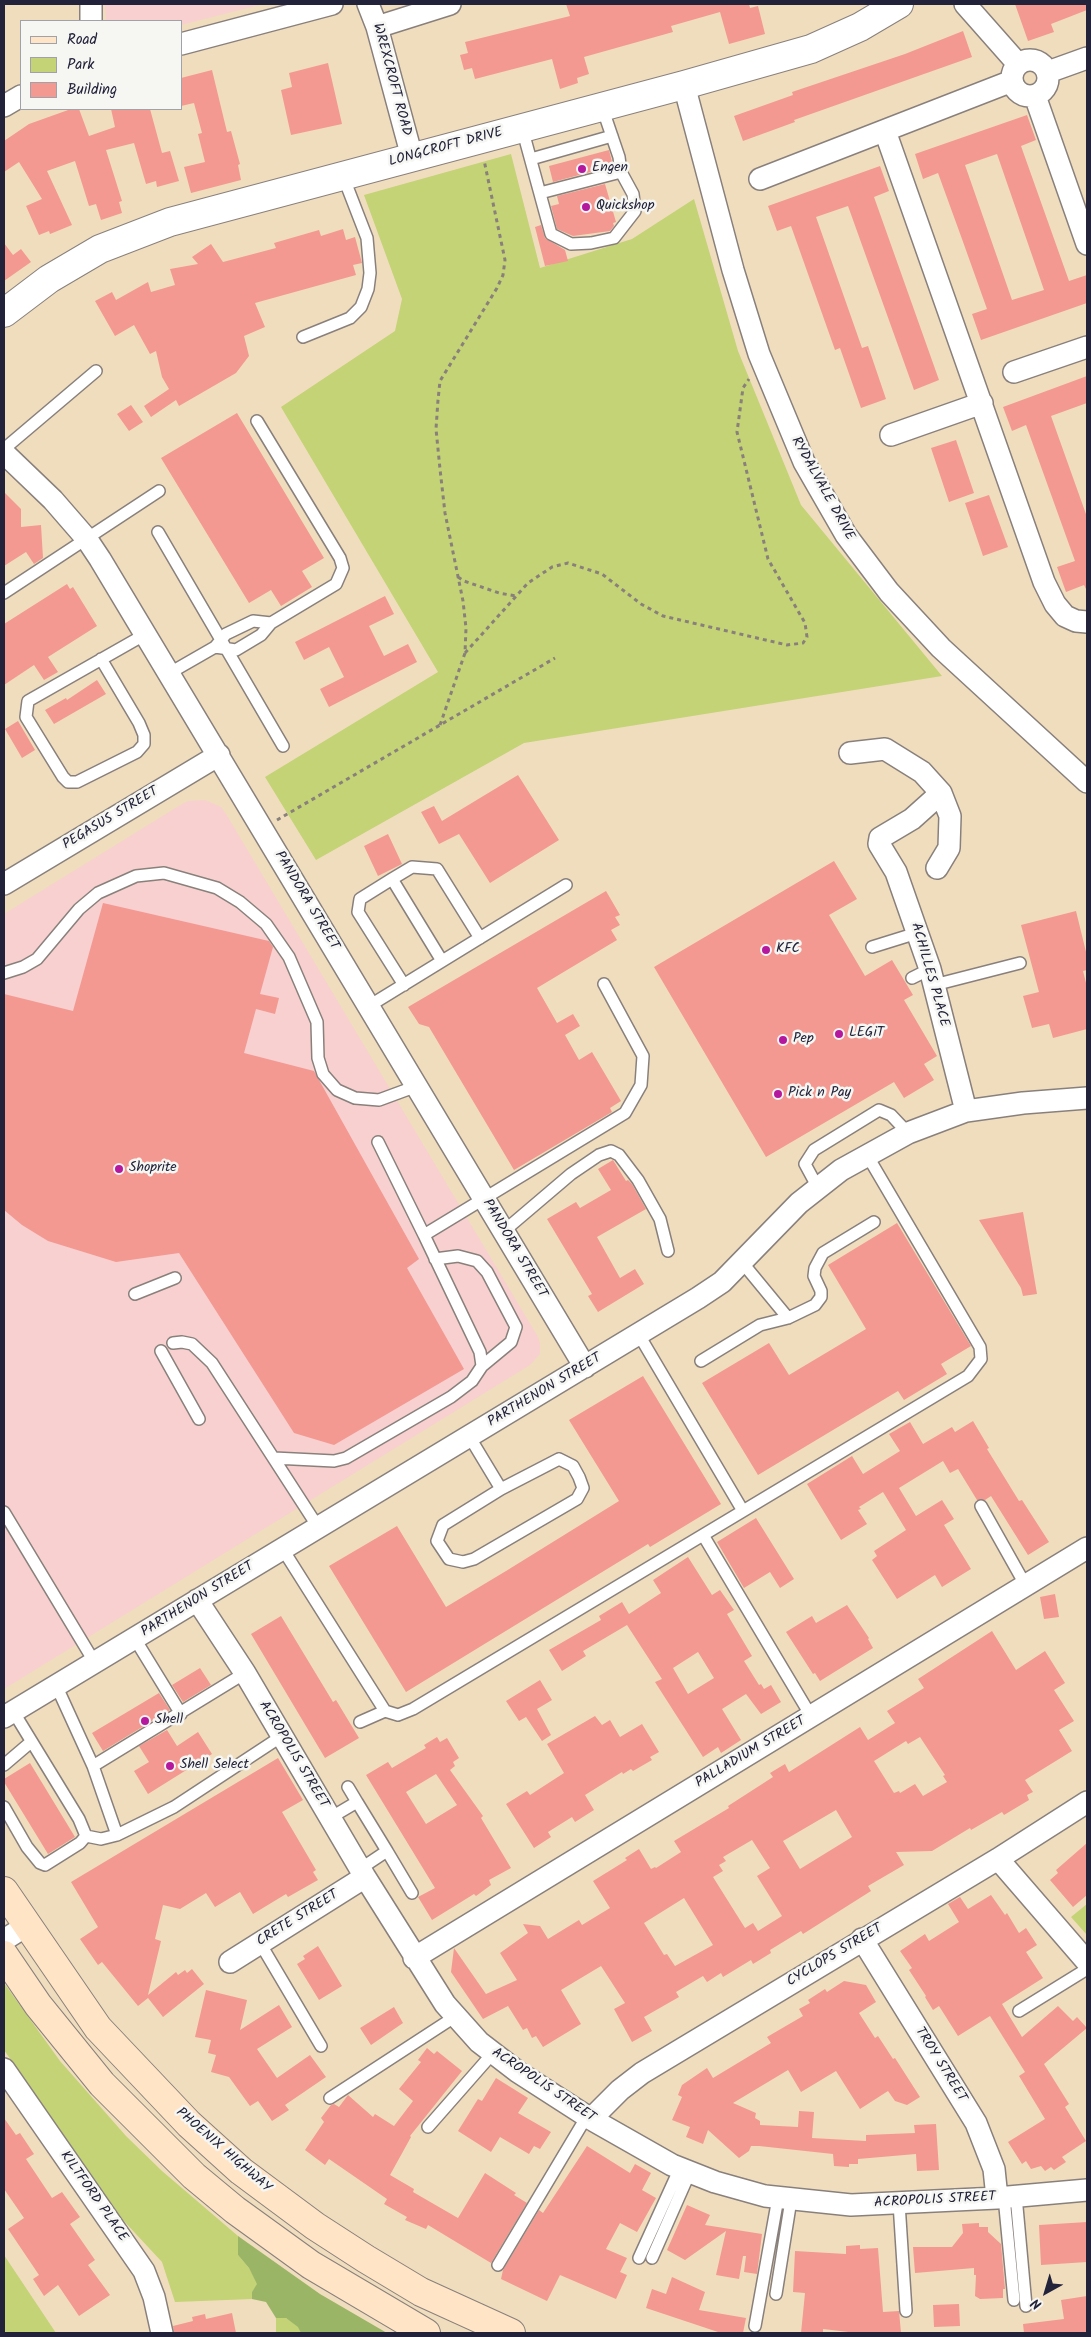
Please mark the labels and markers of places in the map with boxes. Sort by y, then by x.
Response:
place label: Engen [592,161,628,177]
marker: Engen [576,163,588,175]
place label: Quickshop [596,199,654,215]
marker: Quickshop [580,201,592,213]
place label: KFC [776,942,800,958]
marker: KFC [760,944,772,956]
place label: LEGiT [849,1026,884,1042]
marker: LEGiT [833,1028,845,1040]
place label: Pep [793,1032,814,1048]
marker: Pep [777,1034,789,1046]
place label: Pick n Pay [788,1086,851,1102]
marker: Pick n Pay [772,1088,784,1100]
place label: Shoprite [129,1161,177,1177]
marker: Shoprite [113,1163,125,1175]
place label: Shell [155,1713,183,1729]
marker: Shell [139,1715,151,1727]
place label: Shell Select [180,1758,249,1774]
marker: Shell Select [164,1760,176,1772]

